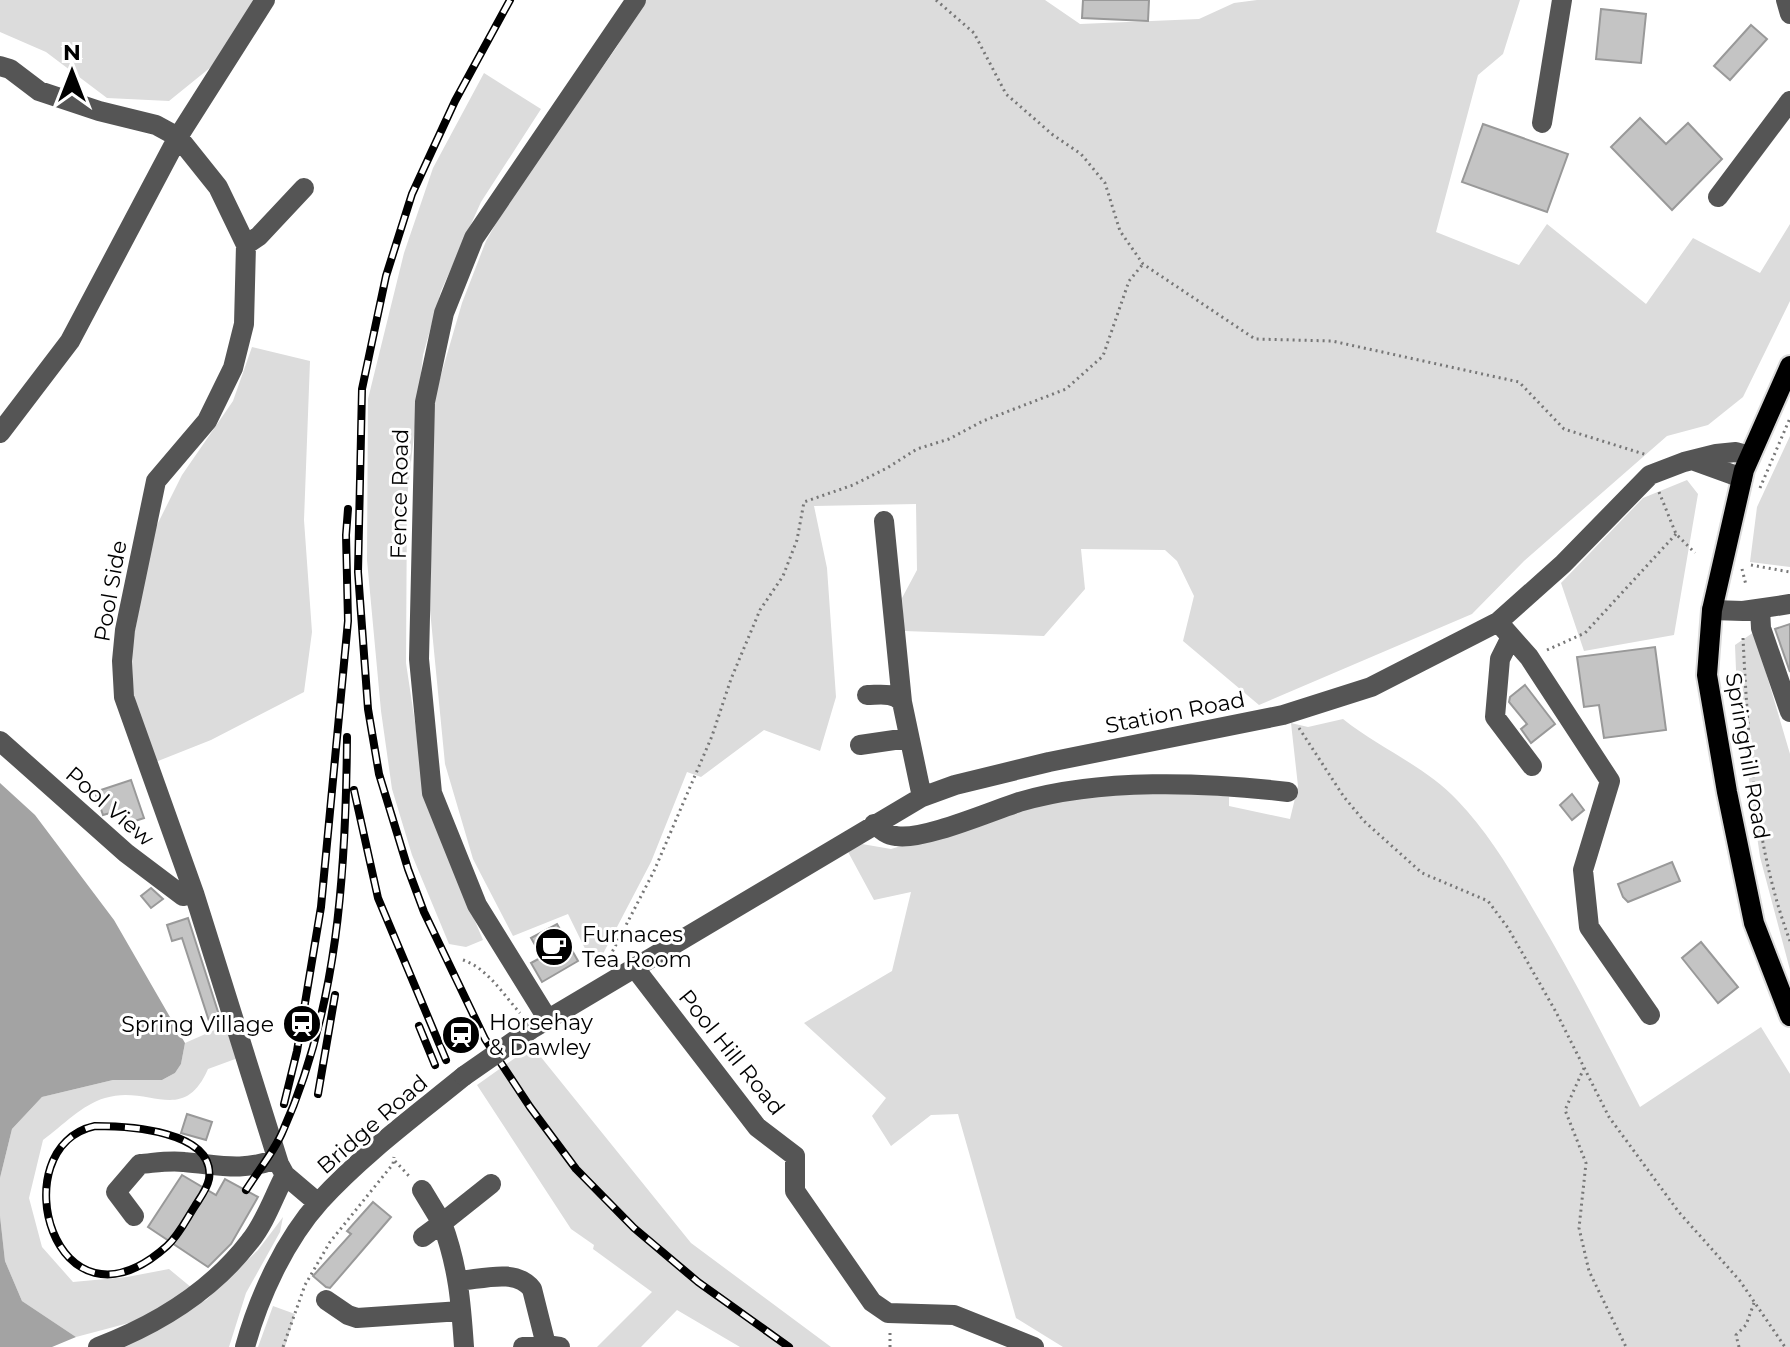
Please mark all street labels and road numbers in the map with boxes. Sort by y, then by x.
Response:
street label: Fence Road [385,429,414,559]
street label: Pool Side [88,538,133,644]
street label: Springhill Road [1720,671,1775,842]
street label: Station Road [1103,686,1247,739]
street label: Pool View [60,761,160,852]
street label: Pool Hill Road [673,984,790,1121]
street label: Bridge Road [312,1069,433,1180]

